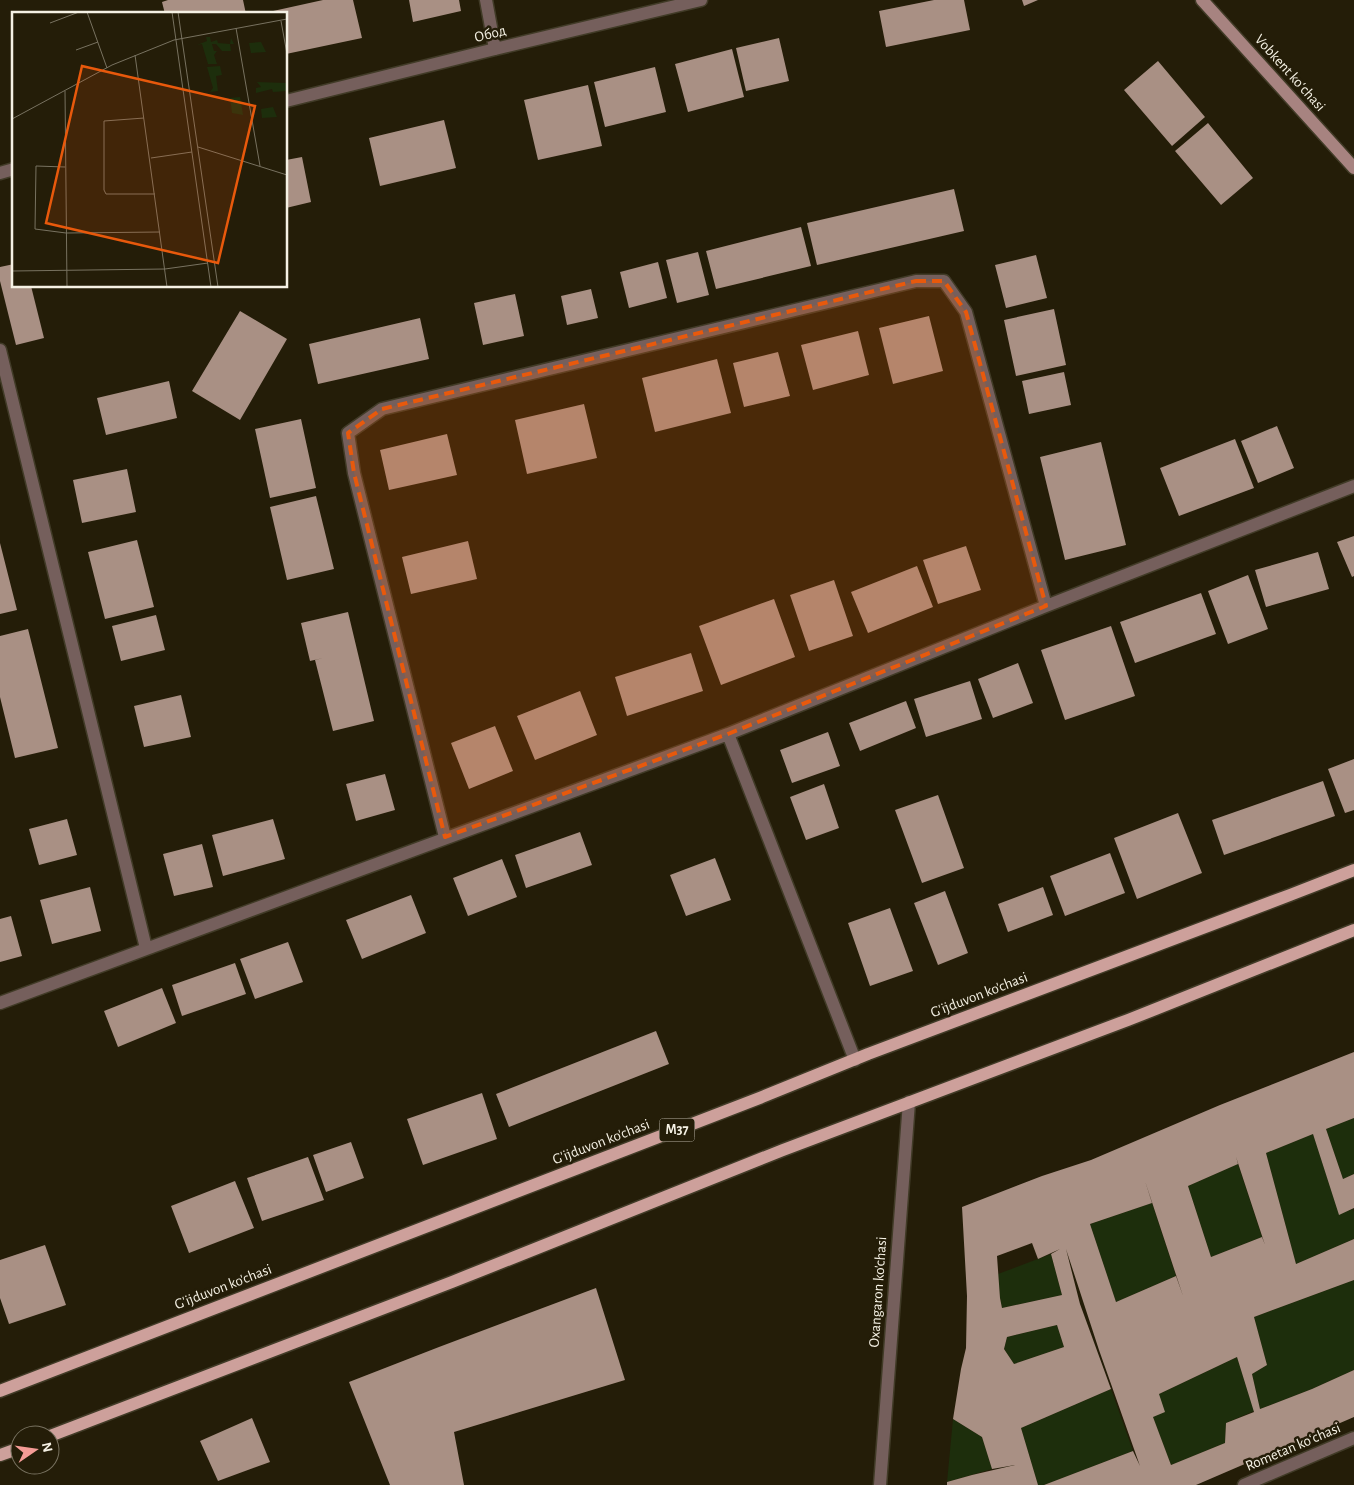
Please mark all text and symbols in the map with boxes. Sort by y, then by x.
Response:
inset map [12,12,288,288]
street label: Обод [473,23,507,45]
street label: Vobkent koʻchasi [1252,32,1328,114]
street label: G'ijduvon ko'chasi [928,970,1030,1020]
street label: G'ijduvon ko'chasi [550,1117,652,1167]
road number: M37 [660,1118,694,1142]
street label: Oxangaron ko'chasi [867,1236,889,1348]
street label: G'ijduvon ko'chasi [172,1262,274,1312]
street label: Rometan koʻchasi [1243,1420,1343,1474]
north arrow [10,1425,60,1475]
text: N [39,1441,55,1454]

